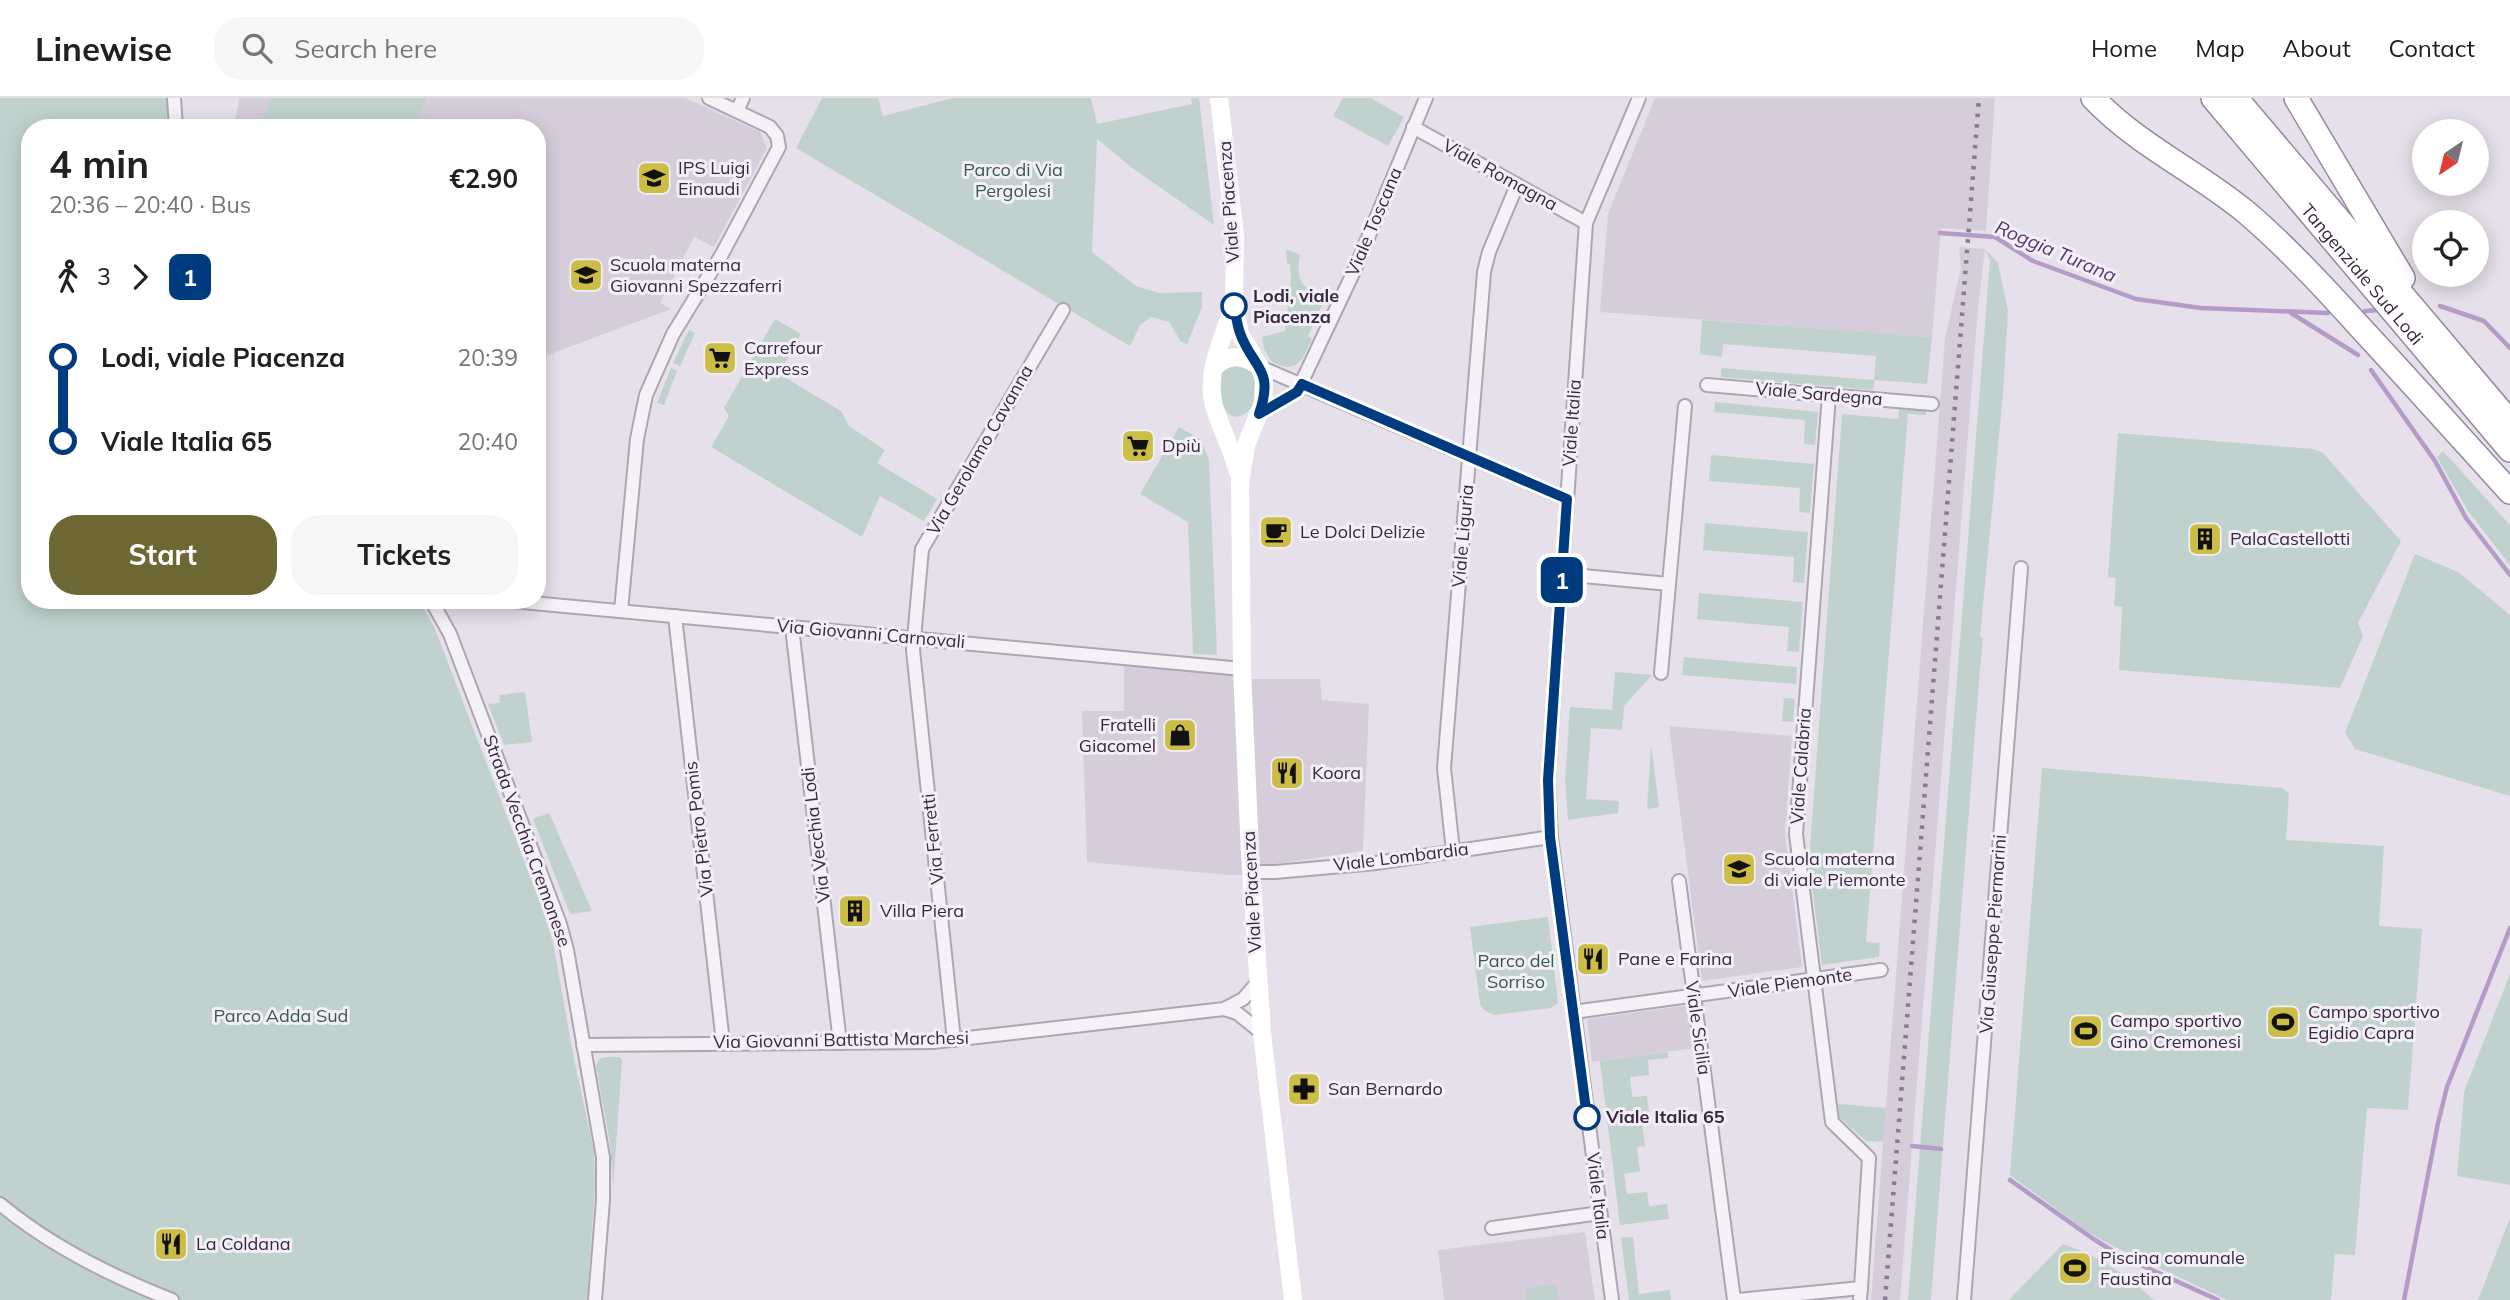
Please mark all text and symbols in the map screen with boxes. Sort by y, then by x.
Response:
search box [214,17,704,80]
text: Linewise [35,28,172,69]
icon: search [238,29,276,67]
text: Search here [294,32,437,65]
text: Home [2091,33,2157,63]
text: Map [2195,33,2245,63]
text: About [2283,33,2351,63]
text: Contact [2389,33,2475,63]
north arrow [2412,119,2488,196]
map controls [2412,119,2489,287]
street label: Viale Romagna [1439,134,1562,216]
text: 4 min [49,140,149,188]
street label: Viale Piacenza [1213,140,1244,264]
place label: IPS Luigi Einaudi [678,156,750,200]
park label: Parco di Via Pergolesi [963,158,1063,202]
school or university icon: IPS Luigi Einaudi [635,159,673,197]
text: €2.90 [449,162,518,195]
street label: Viale Toscana [1340,164,1407,280]
text: 20:36 – 20:40 · Bus [49,190,251,219]
street label: Tangenziale Sud Lodi [2296,199,2428,350]
button: locate [2412,210,2489,287]
water label: Roggia Turana [1992,215,2120,287]
place label: Scuola materna Giovanni Spezzaferri [610,253,782,297]
school or university icon: Scuola materna Giovanni Spezzaferri [567,256,605,294]
icon: walk [49,258,87,296]
icon: forward [121,258,159,296]
text: 3 [97,262,111,291]
text: 1 [183,262,197,292]
place label: Lodi, viale Piacenza [1253,284,1339,328]
marker: Lodi, viale Piacenza [1221,293,1247,319]
place label: Carrefour Express [744,336,823,380]
supermarket icon: Carrefour Express [701,339,739,377]
text: Lodi, viale Piacenza [101,341,345,374]
text: 20:39 [458,343,518,372]
street label: Via Gerolamo Cavanna [921,361,1038,539]
street label: Viale Sardegna [1754,376,1884,411]
street label: Viale Italia [1557,378,1586,467]
text: Viale Italia 65 [101,425,272,458]
text: 20:40 [458,427,518,456]
supermarket icon: Dpiù [1119,427,1157,465]
place label: Dpiù [1162,434,1201,457]
street label: Viale Liguria [1447,483,1478,588]
cafe icon: Le Dolci Delizie [1257,513,1295,551]
button: Start [49,515,277,595]
button: Tickets [291,515,518,595]
place label: Le Dolci Delizie [1300,520,1425,543]
building icon: PalaCastellotti [2186,520,2224,558]
place label: PalaCastellotti [2230,527,2350,550]
line badge: 1 [1539,557,1585,603]
text: 1 [1555,565,1569,595]
street label: Via Giovanni Carnovali [776,614,966,653]
street label: Viale Calabria [1785,707,1816,825]
place label: Fratelli Giacomel [1079,713,1156,757]
shop icon: Fratelli Giacomel [1161,716,1199,754]
street label: Strada Vecchia Cremonese [478,732,577,950]
restaurant icon: Koora [1268,754,1306,792]
street label: Via Pietro Pomis [679,760,718,898]
place label: Koora [1312,761,1361,784]
street label: Via Vecchia Lodi [796,766,835,904]
street label: Via Ferretti [916,792,949,886]
street label: Viale Piacenza [1237,830,1266,954]
street label: Via Giuseppe Piermarini [1974,834,2011,1034]
street label: Viale Lombardia [1332,837,1470,876]
place label: Scuola materna di viale Piemonte [1764,847,1906,891]
school or university icon: Scuola materna di viale Piemonte [1720,850,1758,888]
building icon: Villa Piera [836,892,874,930]
place label: Villa Piera [880,899,964,922]
restaurant icon: Pane e Farina [1574,940,1612,978]
place label: Pane e Farina [1618,947,1732,970]
park label: Parco del Sorriso [1477,949,1555,993]
street label: Viale Piemonte [1727,962,1853,1003]
street label: Viale Sicilia [1681,980,1716,1076]
place label: Campo sportivo Egidio Capra [2308,1000,2440,1044]
sports icon: Campo sportivo Egidio Capra [2264,1003,2302,1041]
park label: Parco Adda Sud [214,1004,348,1027]
place label: Campo sportivo Gino Cremonesi [2110,1009,2242,1053]
sports icon: Campo sportivo Gino Cremonesi [2067,1012,2105,1050]
street label: Via Giovanni Battista Marchesi [713,1026,969,1053]
pharmacy icon: San Bernardo [1285,1070,1323,1108]
place label: San Bernardo [1328,1077,1443,1100]
marker: Viale Italia 65 [1574,1104,1600,1130]
place label: Viale Italia 65 [1605,1105,1725,1128]
street label: Viale Italia [1582,1151,1615,1241]
restaurant icon: La Coldana [152,1225,190,1263]
place label: La Coldana [196,1232,291,1255]
place label: Piscina comunale Faustina [2100,1246,2245,1290]
sports icon: Piscina comunale Faustina [2056,1249,2094,1287]

